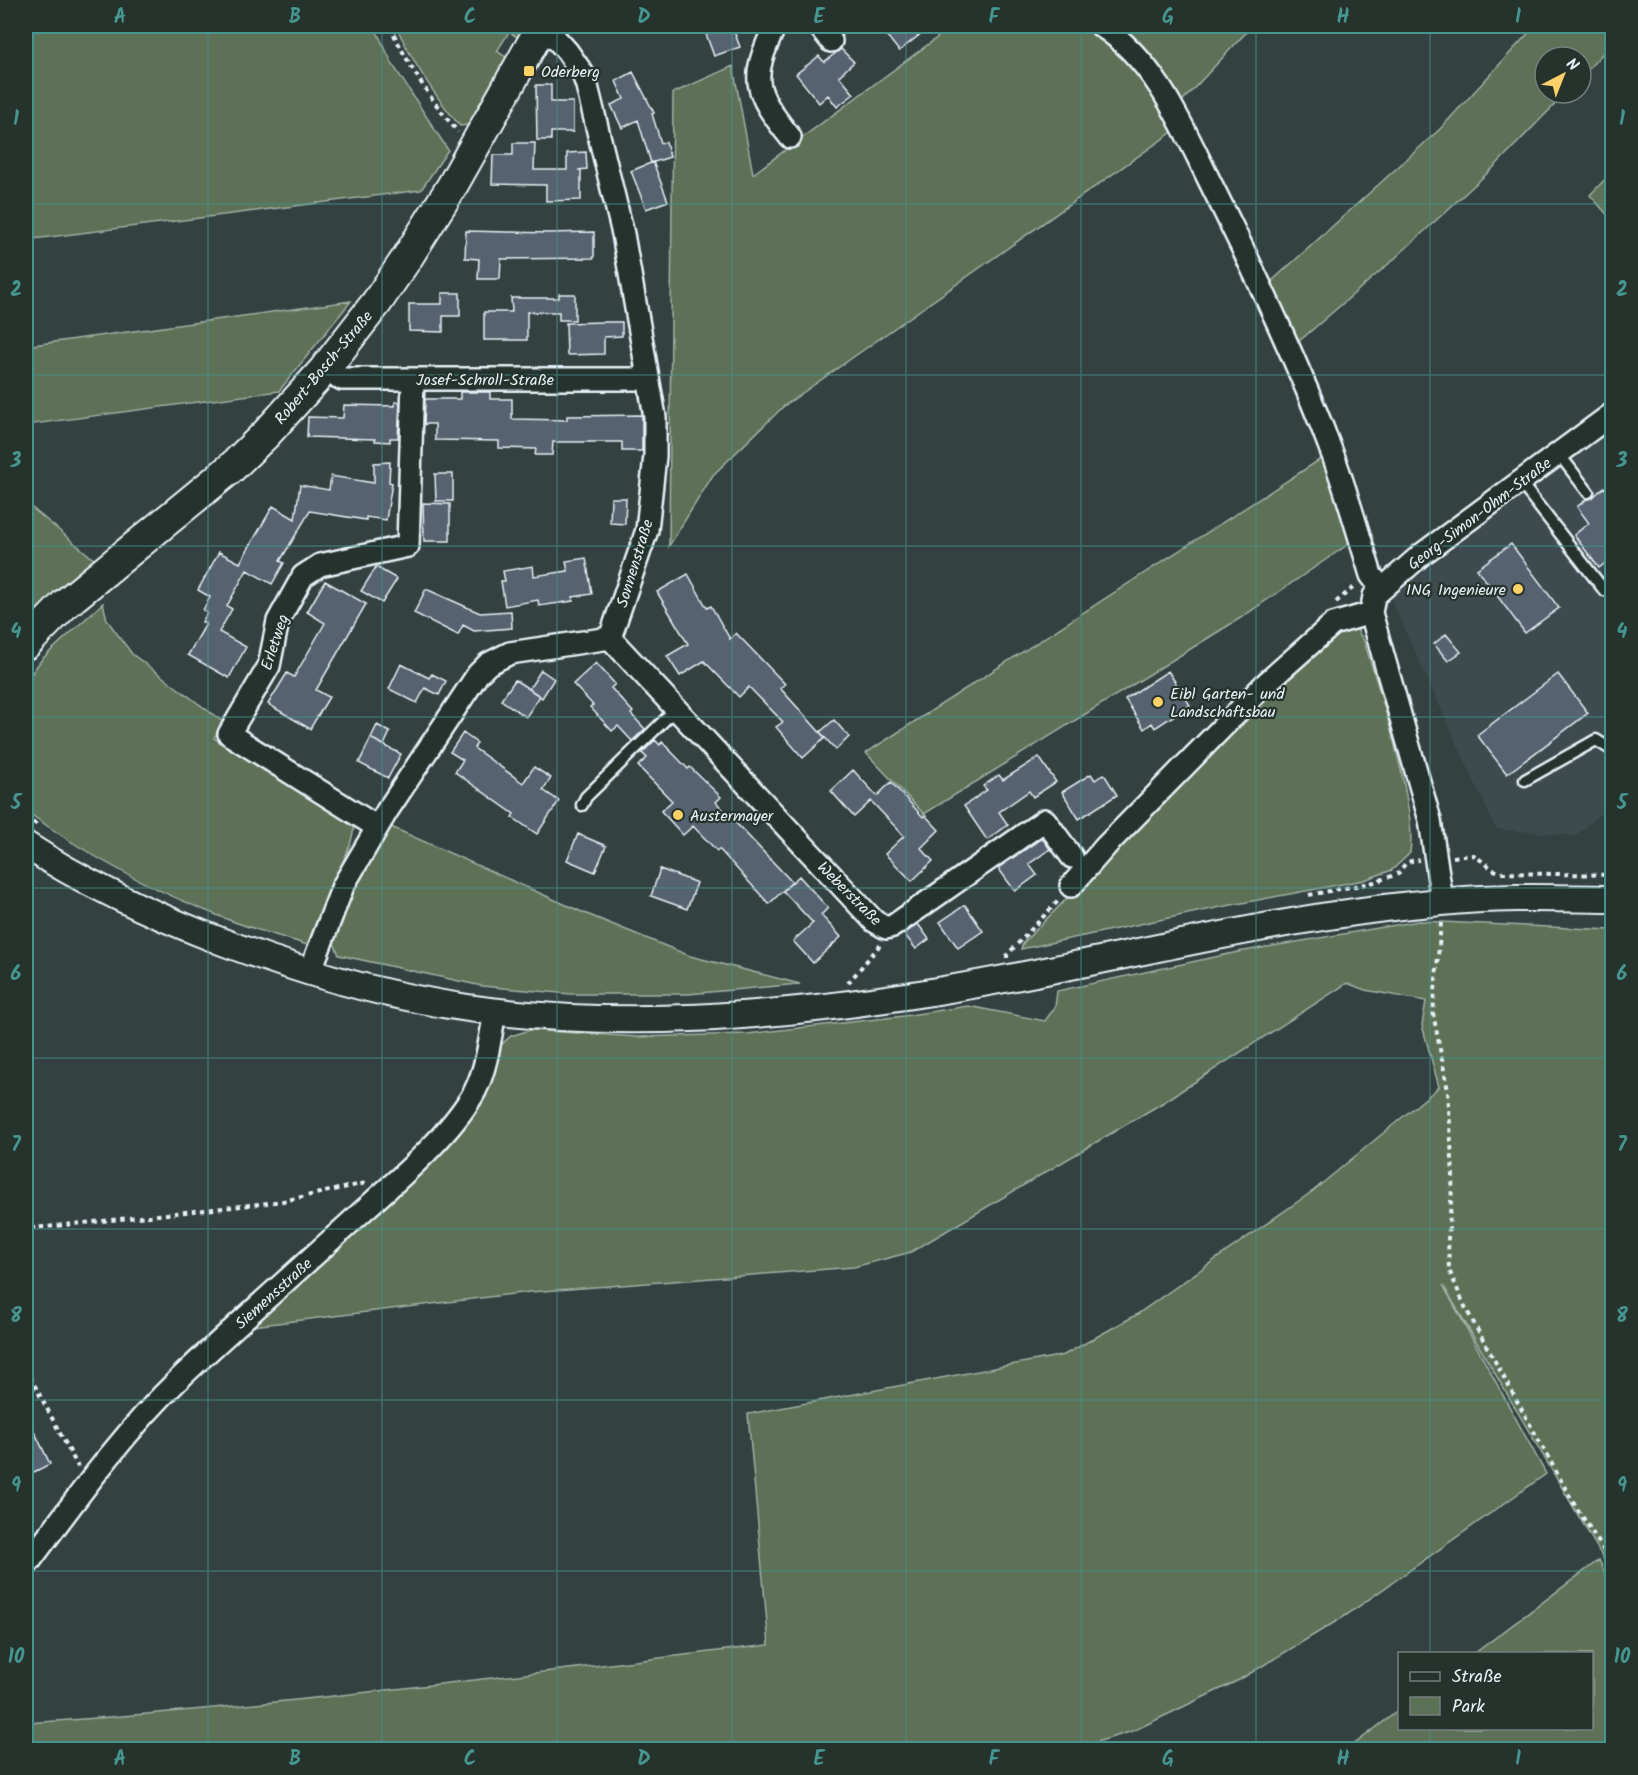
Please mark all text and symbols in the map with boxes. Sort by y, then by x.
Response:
text: A [114,2,126,34]
text: B [289,2,301,34]
text: C [464,2,476,34]
text: D [637,2,651,34]
text: E [813,2,825,34]
text: F [989,2,1001,34]
text: G [1162,2,1174,34]
text: H [1336,2,1350,34]
text: I [1515,2,1521,34]
north arrow [1533,45,1593,105]
text: N [1560,52,1584,78]
place label: Oderberg [541,60,600,85]
marker: Oderberg [522,64,536,78]
text: 1 [13,104,19,136]
text: 1 [1619,104,1625,136]
text: 2 [10,275,22,307]
text: 2 [1616,275,1628,307]
street label: Robert-Bosch-Straße [269,305,379,431]
street label: Josef-Schroll-Straße [416,368,554,393]
text: 3 [10,446,22,478]
text: 3 [1616,446,1628,478]
street label: Georg-Simon-Ohm-Straße [1402,452,1557,577]
street label: Sonnenstraße [610,516,661,611]
place label: ING Ingenieure [1406,578,1506,603]
marker: ING Ingenieure [1511,582,1525,596]
street label: Erletweg [255,611,296,674]
text: 4 [11,617,22,649]
text: 4 [1617,617,1628,649]
place label: Eibl Garten- und Landschaftsbau [1170,682,1285,725]
marker: Eibl Garten- und Landschaftsbau [1151,695,1165,709]
text: 5 [10,788,23,820]
text: 5 [1616,788,1629,820]
place label: Austermayer [690,804,775,829]
marker: Austermayer [671,808,685,822]
street label: Weberstraße [811,856,887,932]
text: 6 [11,959,22,991]
text: 6 [1617,959,1628,991]
text: 7 [11,1130,21,1162]
text: 7 [1617,1130,1627,1162]
street label: Siemensstraße [230,1252,318,1336]
text: 8 [10,1301,22,1333]
text: 8 [1616,1301,1628,1333]
text: 9 [11,1471,21,1503]
text: 9 [1617,1471,1627,1503]
text: 10 [8,1642,25,1674]
text: 10 [1614,1642,1631,1674]
legend [1398,1652,1593,1730]
text: Straße [1452,1663,1502,1692]
text: Park [1452,1693,1485,1722]
text: A [114,1744,126,1775]
text: B [289,1744,301,1775]
text: C [464,1744,476,1775]
text: D [637,1744,651,1775]
text: E [813,1744,825,1775]
text: F [989,1744,1001,1775]
text: G [1162,1744,1174,1775]
text: H [1336,1744,1350,1775]
text: I [1515,1744,1521,1775]

